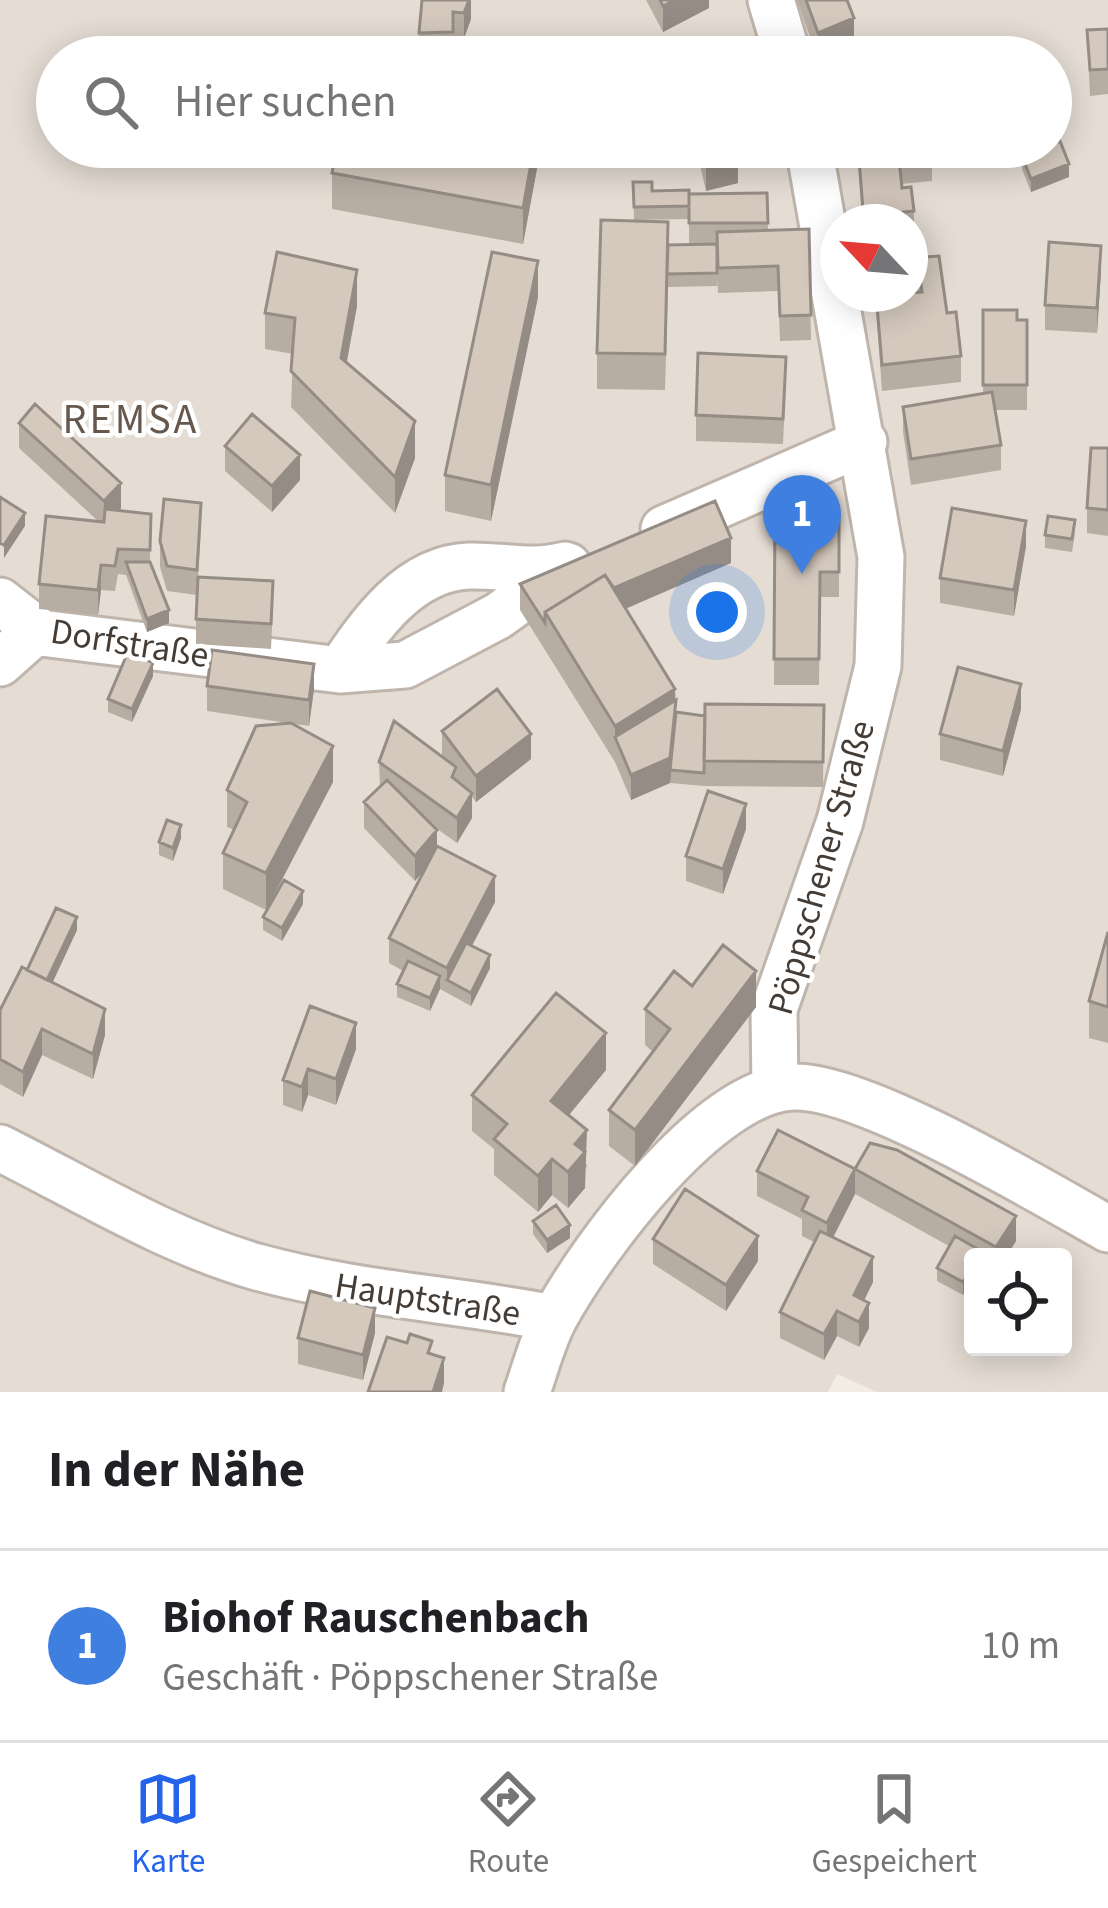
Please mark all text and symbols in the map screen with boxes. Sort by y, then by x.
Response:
search box [36,36,1072,168]
icon: search [78,69,144,135]
text: Hier suchen [174,70,397,134]
north arrow [820,204,928,312]
district label: REMSA [63,390,199,450]
pin: 1 [763,475,841,574]
your location [687,582,747,642]
street label: Dorfstraße [47,606,212,681]
street label: Pöppschener Straße [755,714,888,1021]
map controls [964,1248,1072,1356]
button: locate [964,1248,1072,1356]
street label: Hauptstraße [331,1260,524,1339]
text: In der Nähe [48,1434,305,1506]
text: Biohof Rauschenbach [162,1586,589,1650]
text: 1 [77,1618,97,1674]
text: 10 m [981,1618,1060,1674]
text: Geschäft · Pöppschener Straße [162,1650,658,1706]
tab: Karte [131,1766,205,1885]
tab: Route [468,1766,549,1885]
tab: Gespeichert [811,1766,977,1885]

